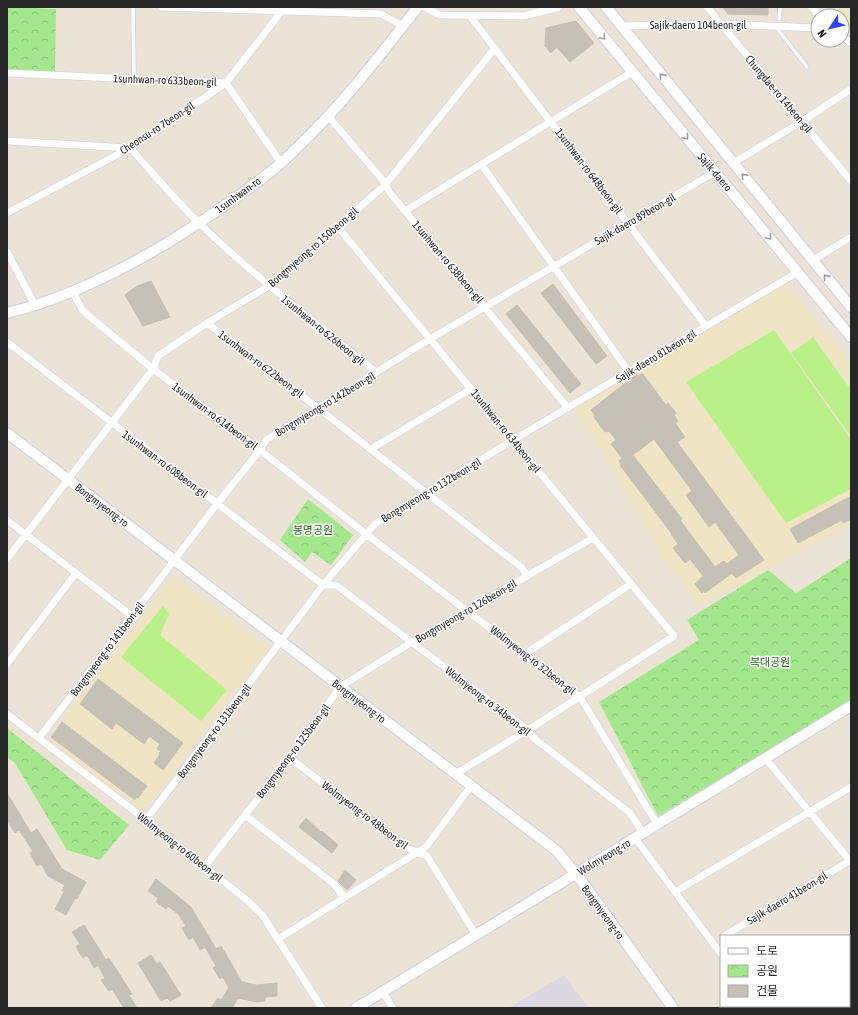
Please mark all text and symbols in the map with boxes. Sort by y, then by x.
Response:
north arrow [810,8,850,48]
street label: Sajik-daero 104beon-gil [650,19,746,31]
text: N [815,28,829,40]
one-way arrow [599,32,606,40]
street label: Chungdae-ro 14beon-gil [743,53,815,135]
street label: 1sunhwan-ro 633beon-gil [113,72,217,88]
one-way arrow [660,73,667,80]
street label: Cheonsu-ro 7beon-gil [118,99,197,157]
street label: 1sunhwan-ro 648beon-gil [553,126,625,216]
one-way arrow [682,133,689,140]
street label: Sajik-daero [696,150,734,194]
one-way arrow [742,174,749,181]
street label: 1sunhwan-ro [213,175,263,215]
street label: Sajik-daero 89beon-gil [592,191,678,247]
street label: Bongmyeong-ro 150beon-gil [266,205,360,289]
street label: 1sunhwan-ro 638beon-gil [410,218,486,306]
one-way arrow [765,233,772,240]
one-way arrow [824,275,831,282]
street label: 1sunhwan-ro 626beon-gil [279,293,367,367]
street label: Sajik-daero 81beon-gil [614,327,698,385]
street label: 1sunhwan-ro 622beon-gil [216,328,306,400]
street label: Bongmyeong-ro 142beon-gil [273,369,377,439]
street label: 1sunhwan-ro 614beon-gil [170,380,260,452]
street label: 1sunhwan-ro 634beon-gil [469,387,543,475]
street label: 1sunhwan-ro 608beon-gil [120,428,210,500]
street label: Bongmyeong-ro 132beon-gil [379,455,483,525]
street label: Bongmyeong-ro [73,481,131,529]
park label: 봉명공원 [293,524,333,536]
street label: Bongmyeong-ro 126beon-gil [413,577,519,645]
street label: Bongmyeong-ro 141beon-gil [68,600,146,698]
street label: Wolmyeong-ro 32beon-gil [488,623,578,697]
park label: 복대공원 [750,656,790,668]
street label: Wolmyeong-ro 34beon-gil [443,664,533,738]
street label: Bongmyeong-ro [330,677,388,725]
street label: Bongmyeong-ro 131beon-gil [175,682,253,780]
street label: Bongmyeong-ro 125beon-gil [254,702,332,800]
street label: Wolmyeong-ro 48beon-gil [320,779,411,851]
street label: Wolmyeong-ro 60beon-gil [135,810,225,884]
street label: Wolmyeong-ro [575,837,633,877]
street label: Sajik-daero 41beon-gil [745,869,829,927]
street label: Bongmyeong-ro [579,883,627,941]
legend [720,935,850,1007]
text: 도로 [756,944,778,958]
text: 공원 [756,964,778,978]
text: 건물 [756,984,778,998]

